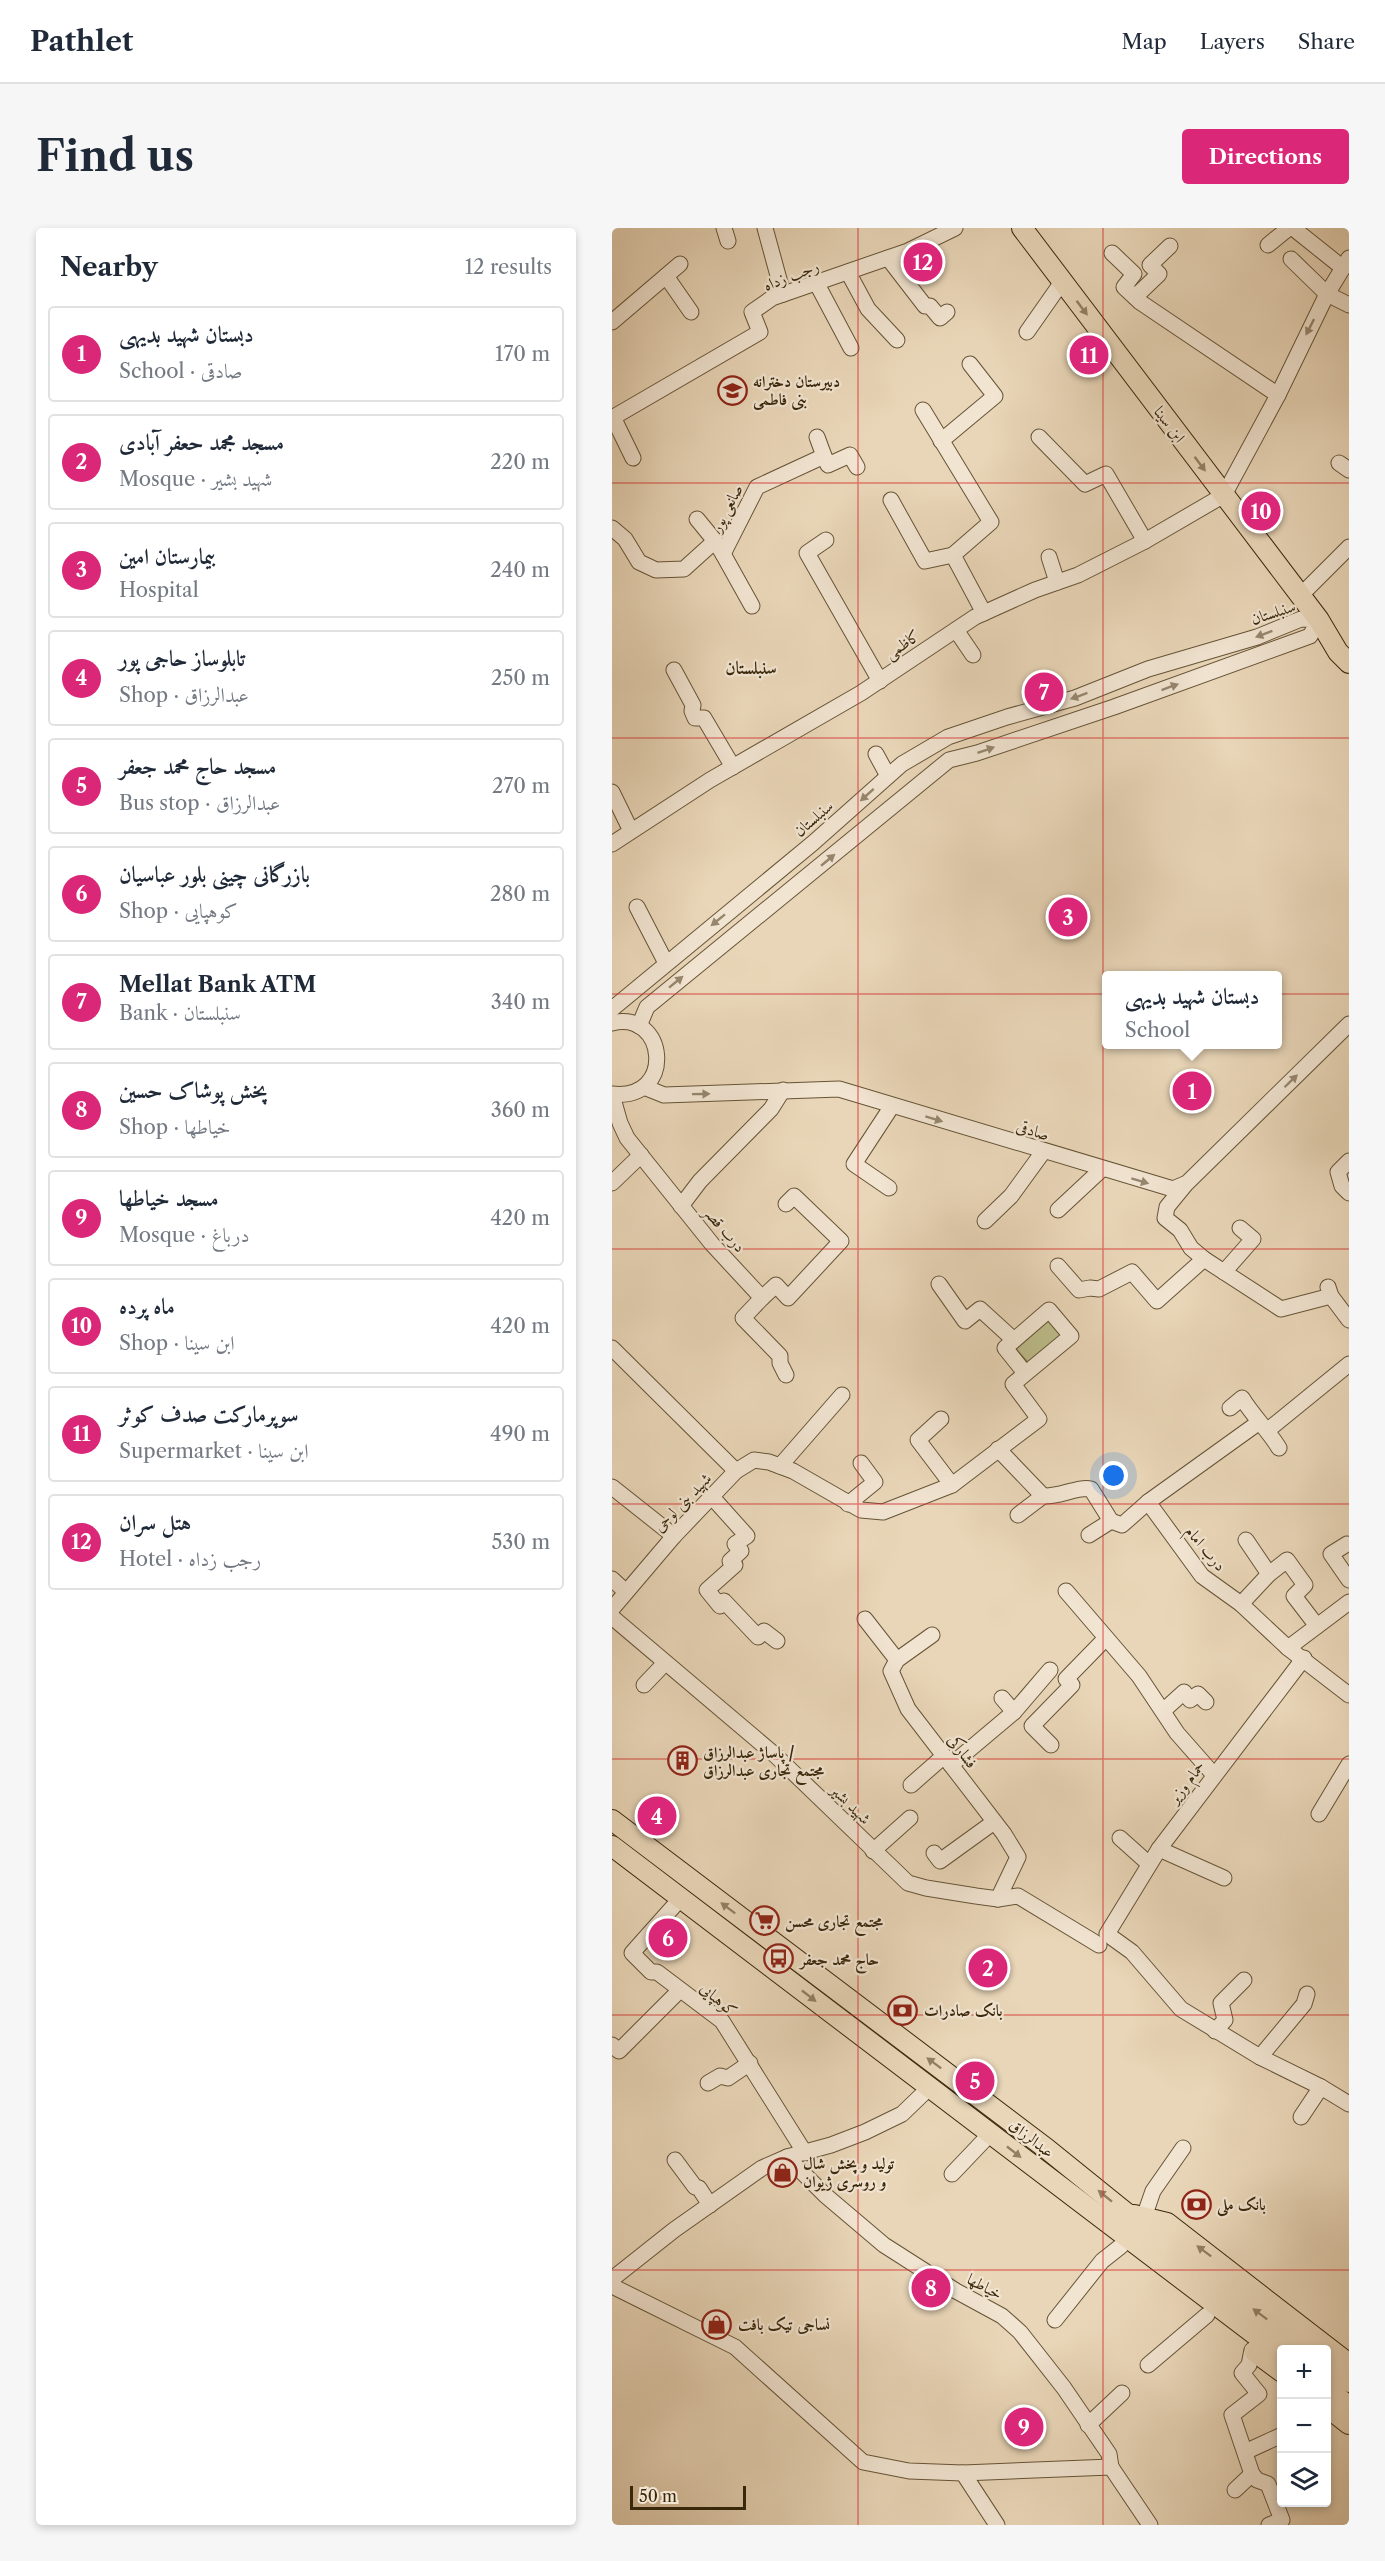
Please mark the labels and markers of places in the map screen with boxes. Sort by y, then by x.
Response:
pin: 12 [904,240,942,285]
pin: 11 [1070,332,1108,378]
place label: دبیرستان دخترانه بنی فاطمی [753,371,840,411]
school or university icon: دبیرستان دخترانه بنی فاطمی [716,374,748,406]
pin: 10 [1242,488,1280,534]
pin: 7 [1024,670,1064,714]
pin: 3 [1048,894,1088,940]
pin: 1 [1172,1068,1212,1114]
place label: پاساژ عبدالرزاق / مجتمع تجاری عبدالرزاق [703,1742,824,1786]
building icon: پاساژ عبدالرزاق / مجتمع تجاری عبدالرزاق [666,1745,698,1777]
pin: 4 [638,1794,676,1838]
supermarket icon: مجتمع تجاری محسن [748,1905,780,1937]
place label: مجتمع تجاری محسن [785,1911,883,1937]
pin: 6 [648,1916,688,1960]
bus stop icon: حاج محمد جعفر [763,1943,795,1975]
pin: 2 [968,1946,1007,1990]
place label: حاج محمد جعفر [798,1949,879,1974]
bank icon: بانک صادرات [887,1994,919,2026]
place label: بانک صادرات [924,2000,1003,2020]
pin: 5 [956,2058,994,2104]
place label: تولید و پخش شال و روسری ژیوان [803,2153,895,2193]
shop icon: تولید و پخش شال و روسری ژیوان [766,2156,798,2188]
bank icon: بانک ملی [1180,2188,1212,2220]
place label: بانک ملی [1216,2194,1266,2217]
pin: 8 [912,2266,950,2310]
shop icon: نساجی تیک بافت [701,2308,733,2340]
place label: نساجی تیک بافت [738,2314,830,2335]
pin: 9 [1004,2404,1044,2450]

